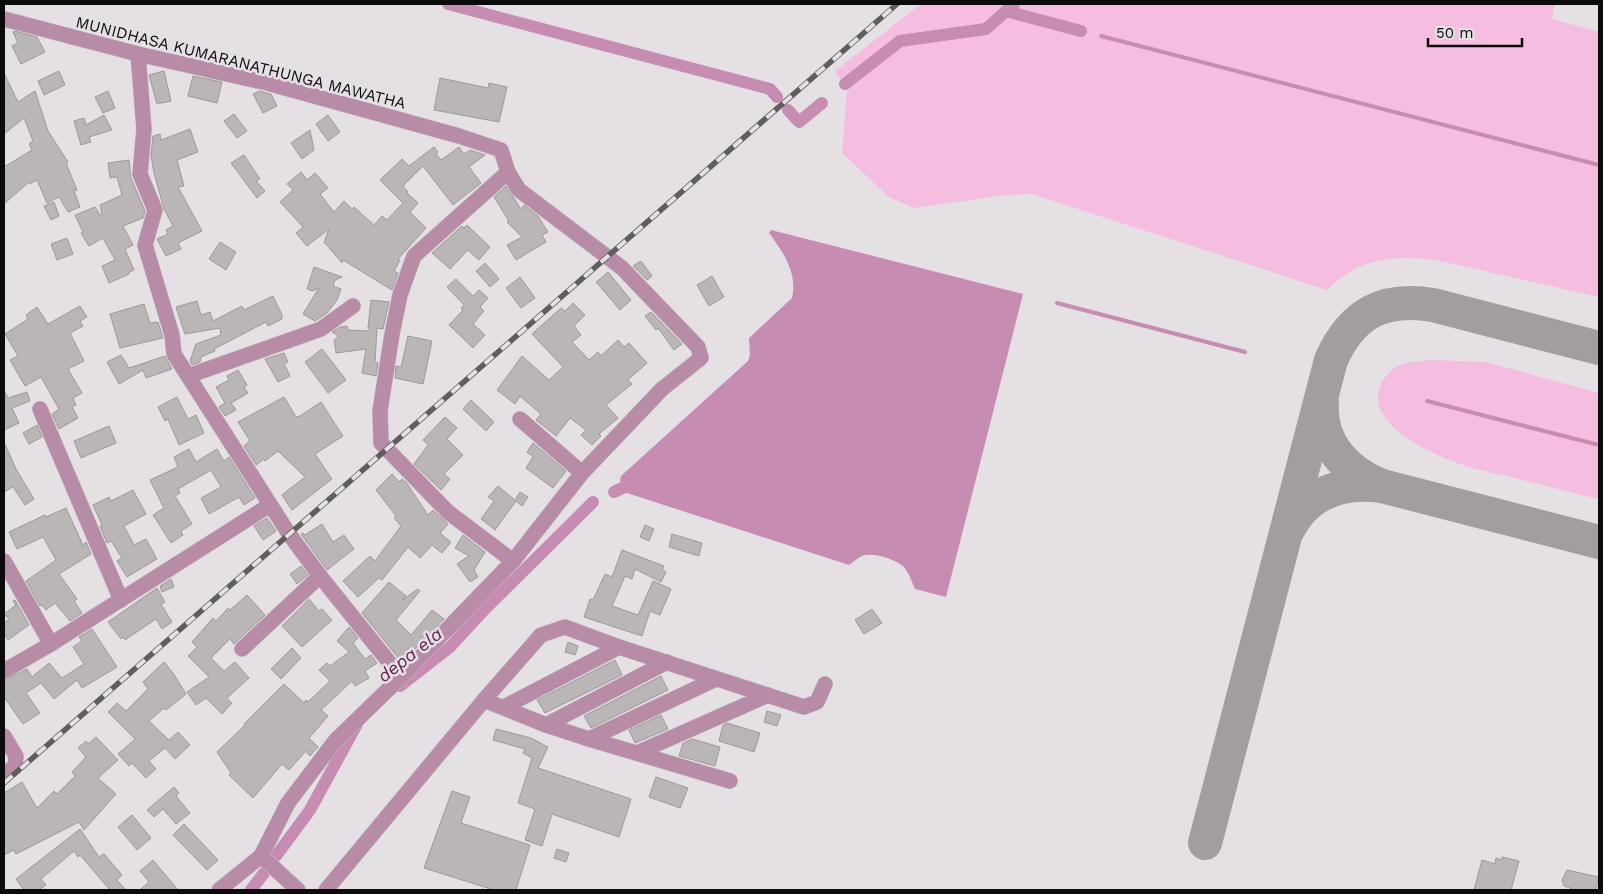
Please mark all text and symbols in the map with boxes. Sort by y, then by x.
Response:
street label: MUNIDHASA KUMARANATHUNGA MAWATHA [74,12,408,113]
scale bar [1428,15,1522,47]
text: 50 m [1436,24,1473,42]
water label: depa ela [373,623,446,686]

